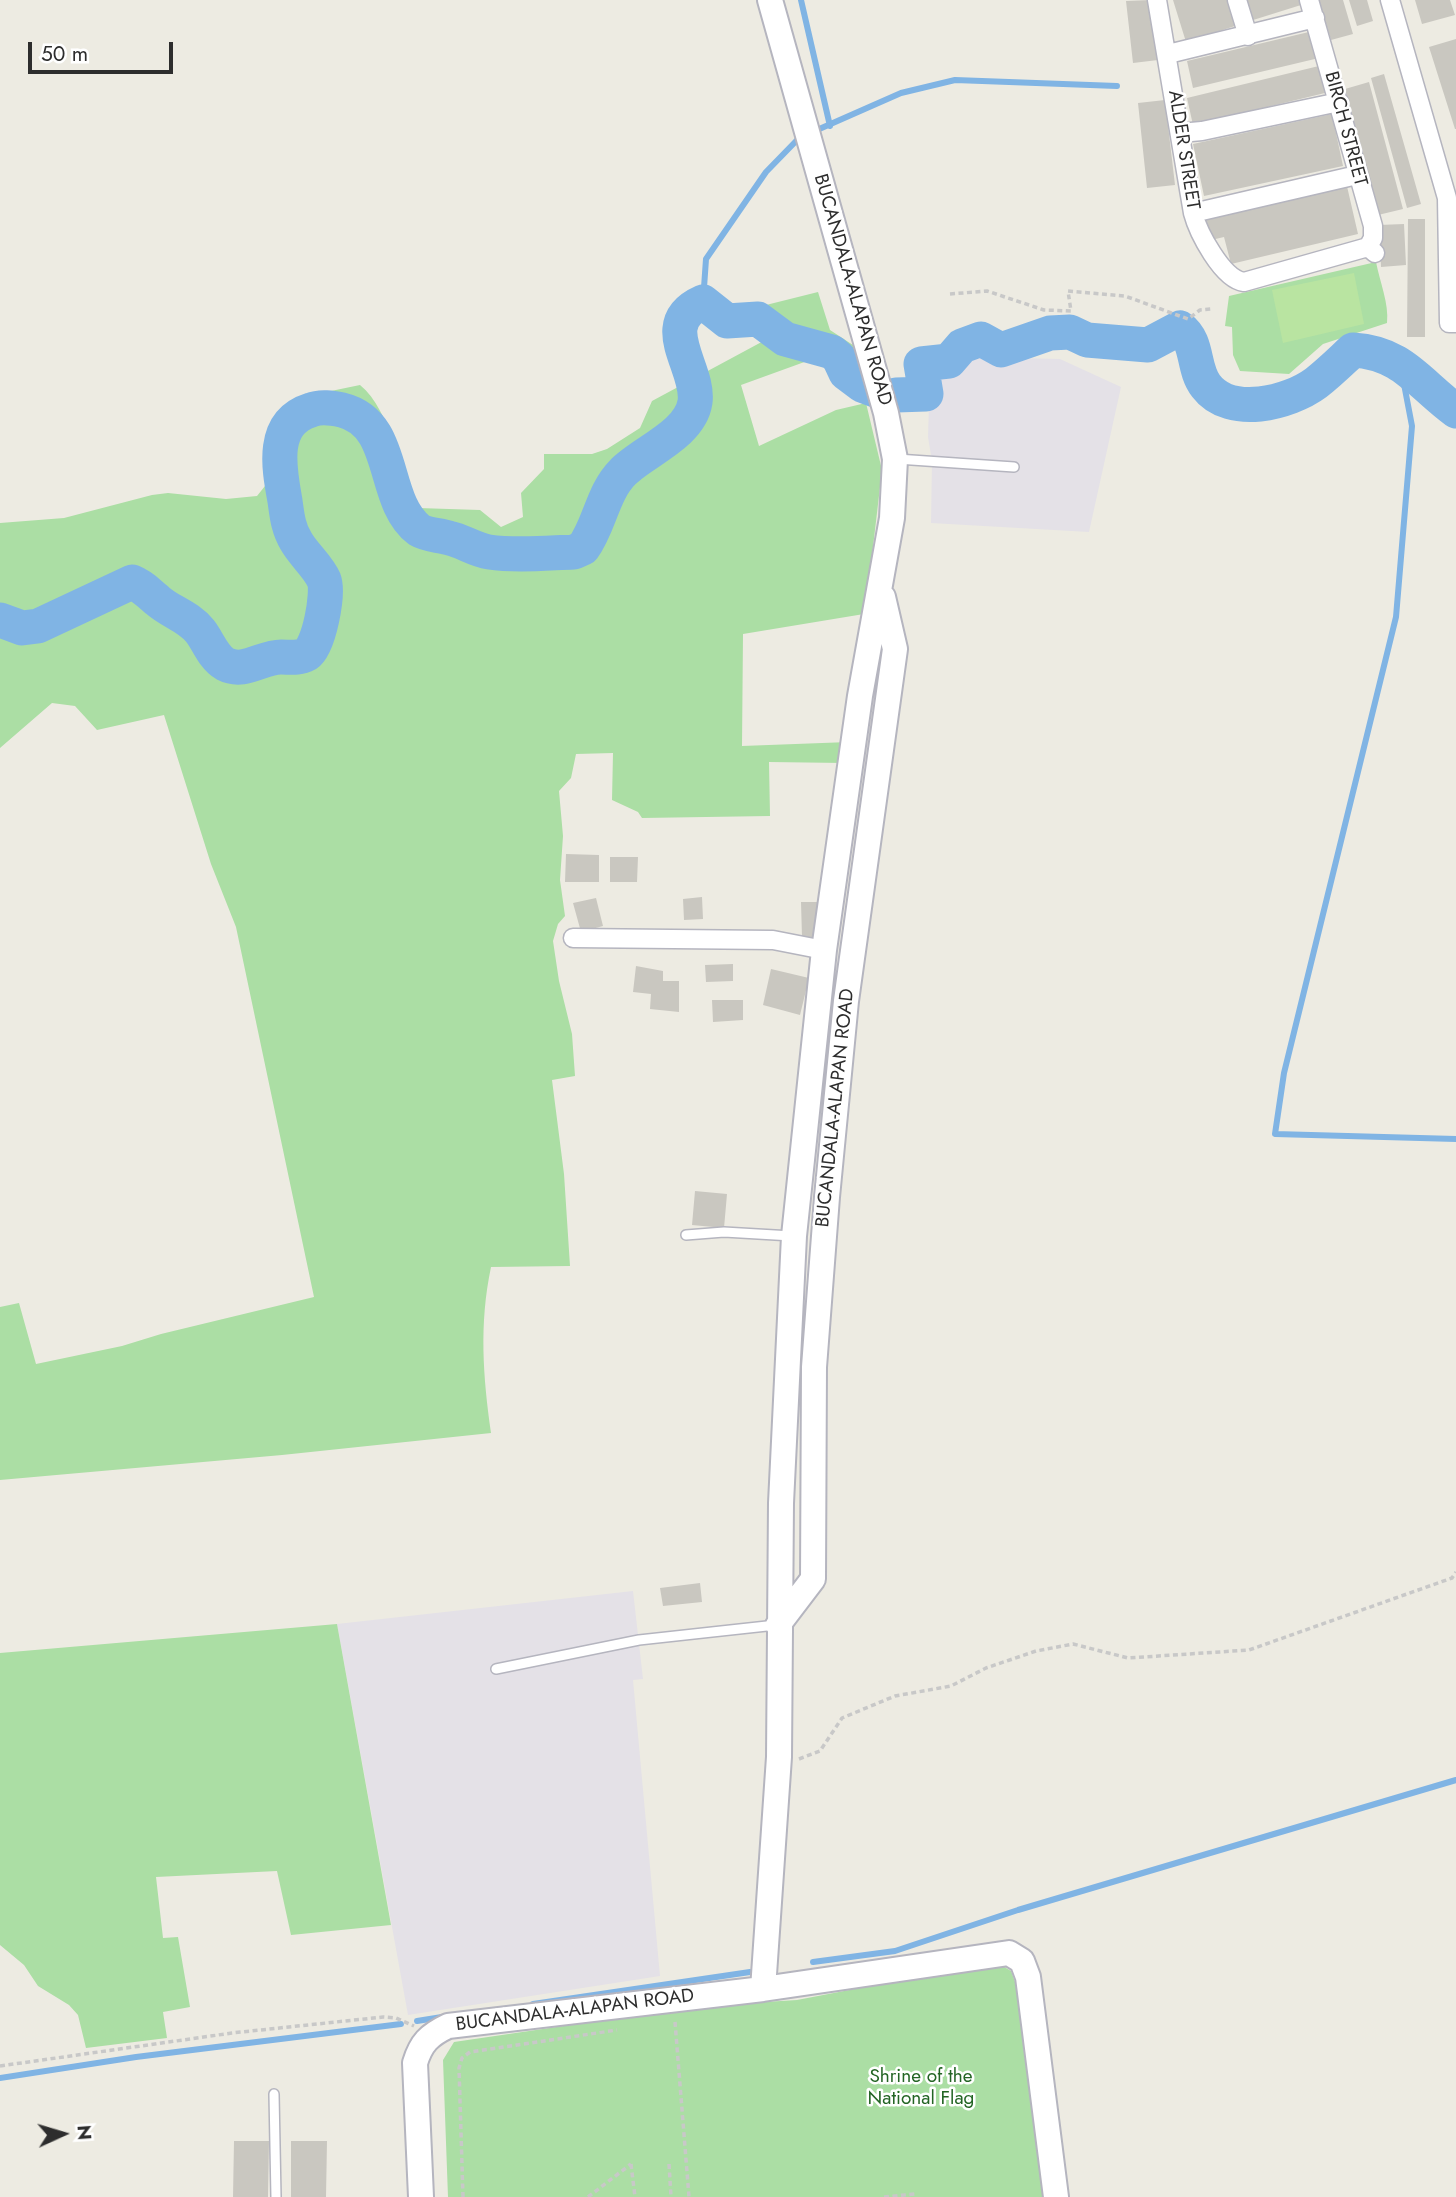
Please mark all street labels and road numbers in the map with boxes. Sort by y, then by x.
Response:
street label: BIRCH STREET [1319,69,1371,189]
street label: ALDER STREET [1162,89,1204,211]
street label: BUCANDALA-ALAPAN ROAD [808,172,896,408]
street label: BUCANDALA-ALAPAN ROAD [812,988,860,1228]
street label: BUCANDALA-ALAPAN ROAD [455,1985,695,2037]

